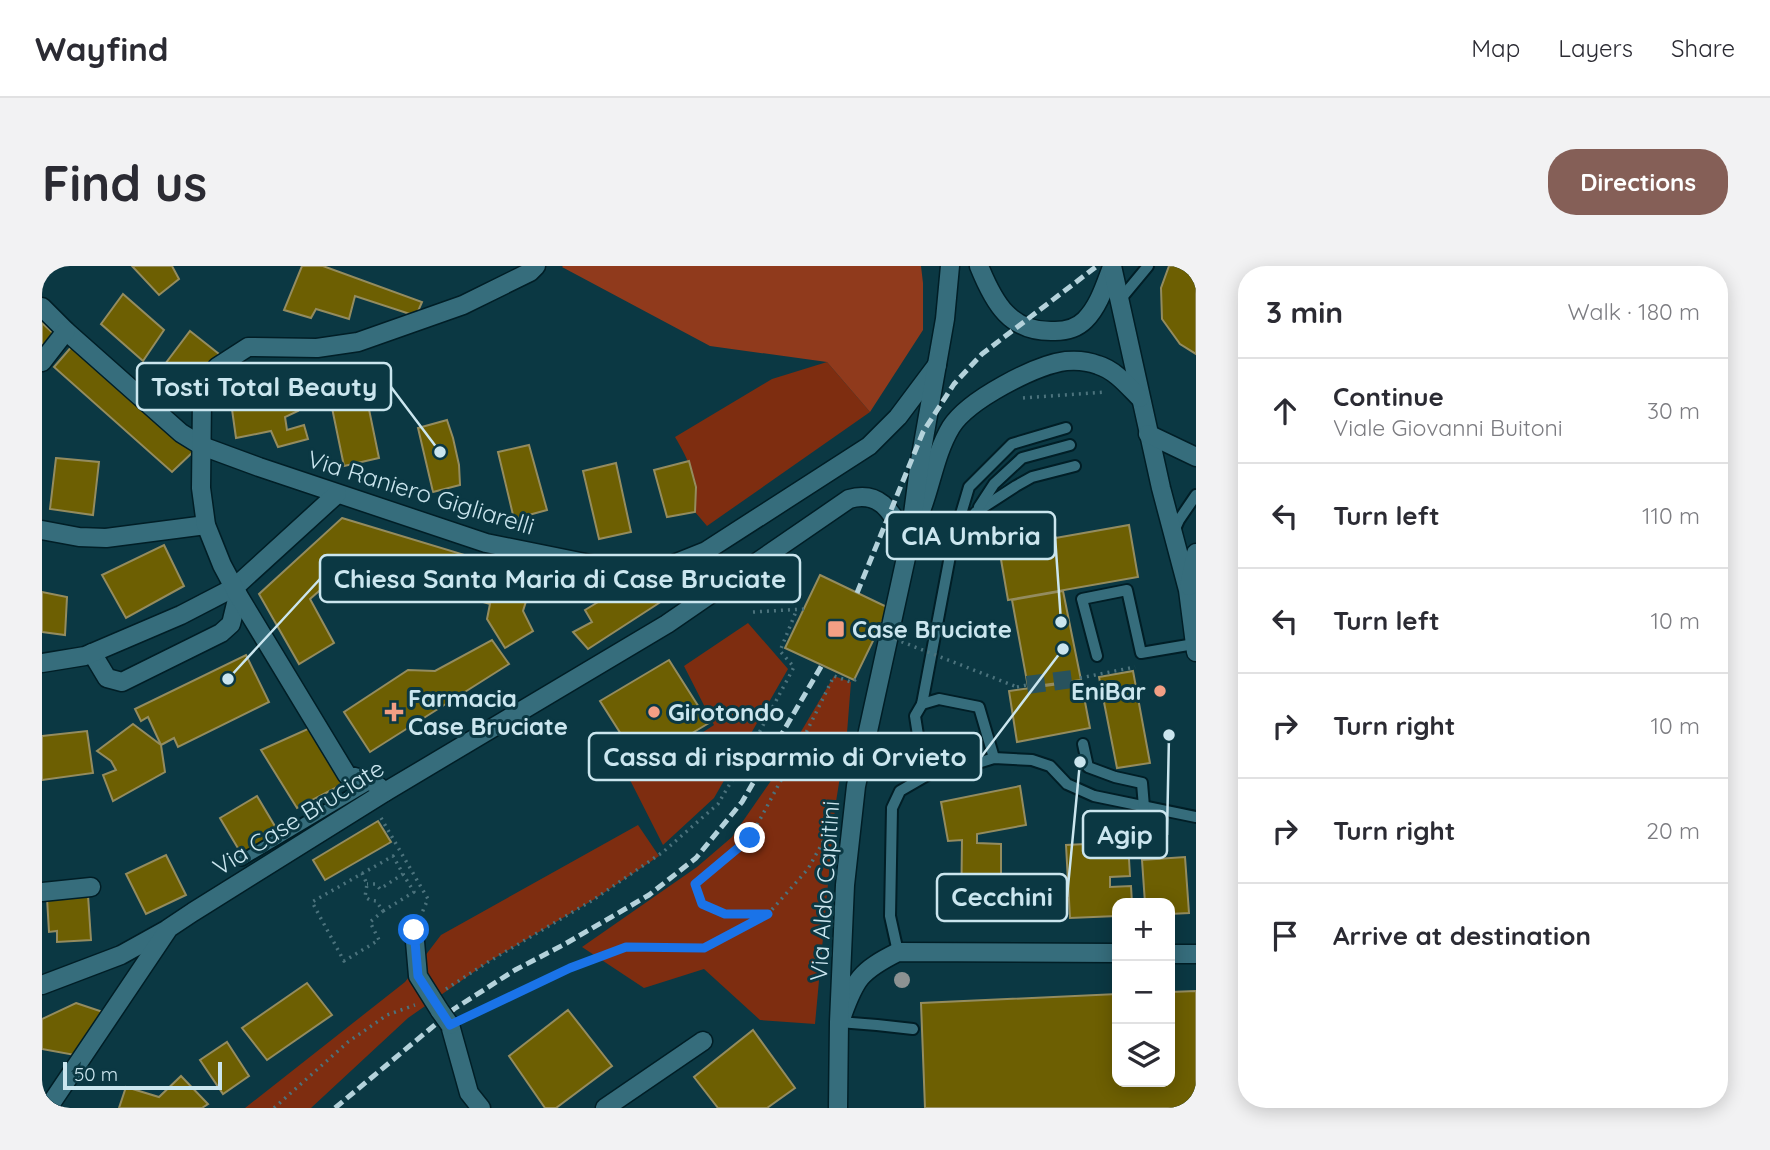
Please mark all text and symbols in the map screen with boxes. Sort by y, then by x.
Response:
text: Wayfind [35,28,169,69]
text: Map [1471,33,1520,63]
text: Layers [1558,33,1633,63]
text: Share [1671,33,1735,63]
button: Directions [1548,149,1728,215]
text: Find us [42,152,207,213]
text: 3 min [1266,293,1343,331]
text: Walk · 180 m [1568,297,1700,326]
callout: Tosti Total Beauty [137,363,391,410]
text: Tosti Total Beauty [151,370,377,403]
text: Continue [1333,380,1444,413]
icon: ahead [1266,392,1304,430]
text: 30 m [1647,396,1700,425]
text: Viale Giovanni Buitoni [1333,413,1563,442]
street label: Via Raniero Gigliarelli [304,443,538,541]
icon: left [1266,497,1304,535]
text: Turn left [1333,499,1440,532]
text: 110 m [1642,501,1700,530]
callout: CIA Umbria [887,512,1055,559]
text: CIA Umbria [901,519,1041,552]
callout: Chiesa Santa Maria di Case Bruciate [320,555,800,602]
text: Chiesa Santa Maria di Case Bruciate [334,562,786,595]
icon: left [1266,602,1304,640]
text: Turn left [1333,604,1440,637]
text: 10 m [1651,606,1700,635]
place label: Case Bruciate [852,614,1012,644]
marker: Case Bruciate [826,619,846,639]
place label: EniBar [1071,676,1146,706]
place label: Farmacia Case Bruciate [408,683,568,741]
marker: EniBar [1152,683,1168,699]
place label: Girotondo [668,697,784,727]
marker: Farmacia Case Bruciate [386,704,402,720]
marker: Girotondo [646,704,662,720]
icon: right [1266,707,1304,745]
text: Turn right [1333,709,1455,742]
text: 10 m [1651,711,1700,740]
callout: Cassa di risparmio di Orvieto [589,733,981,780]
text: Cassa di risparmio di Orvieto [603,740,967,773]
street label: Via Case Bruciate [207,752,389,882]
street label: Via Aldo Capitini [803,800,845,982]
callout: Agip [1083,811,1167,858]
icon: right [1266,812,1304,850]
text: Turn right [1333,814,1455,847]
text: 20 m [1646,816,1700,845]
text: Agip [1097,818,1153,851]
route end [734,822,765,853]
callout: Cecchini [937,874,1067,921]
text: Cecchini [951,880,1053,913]
map controls [1112,898,1175,1087]
button: + [1112,898,1175,961]
route start [398,914,429,945]
icon: arrive [1266,917,1304,955]
text: Arrive at destination [1333,919,1591,952]
button: − [1112,961,1175,1024]
button: layers [1112,1024,1175,1087]
scale bar [63,1059,222,1091]
text: 50 m [74,1062,118,1086]

